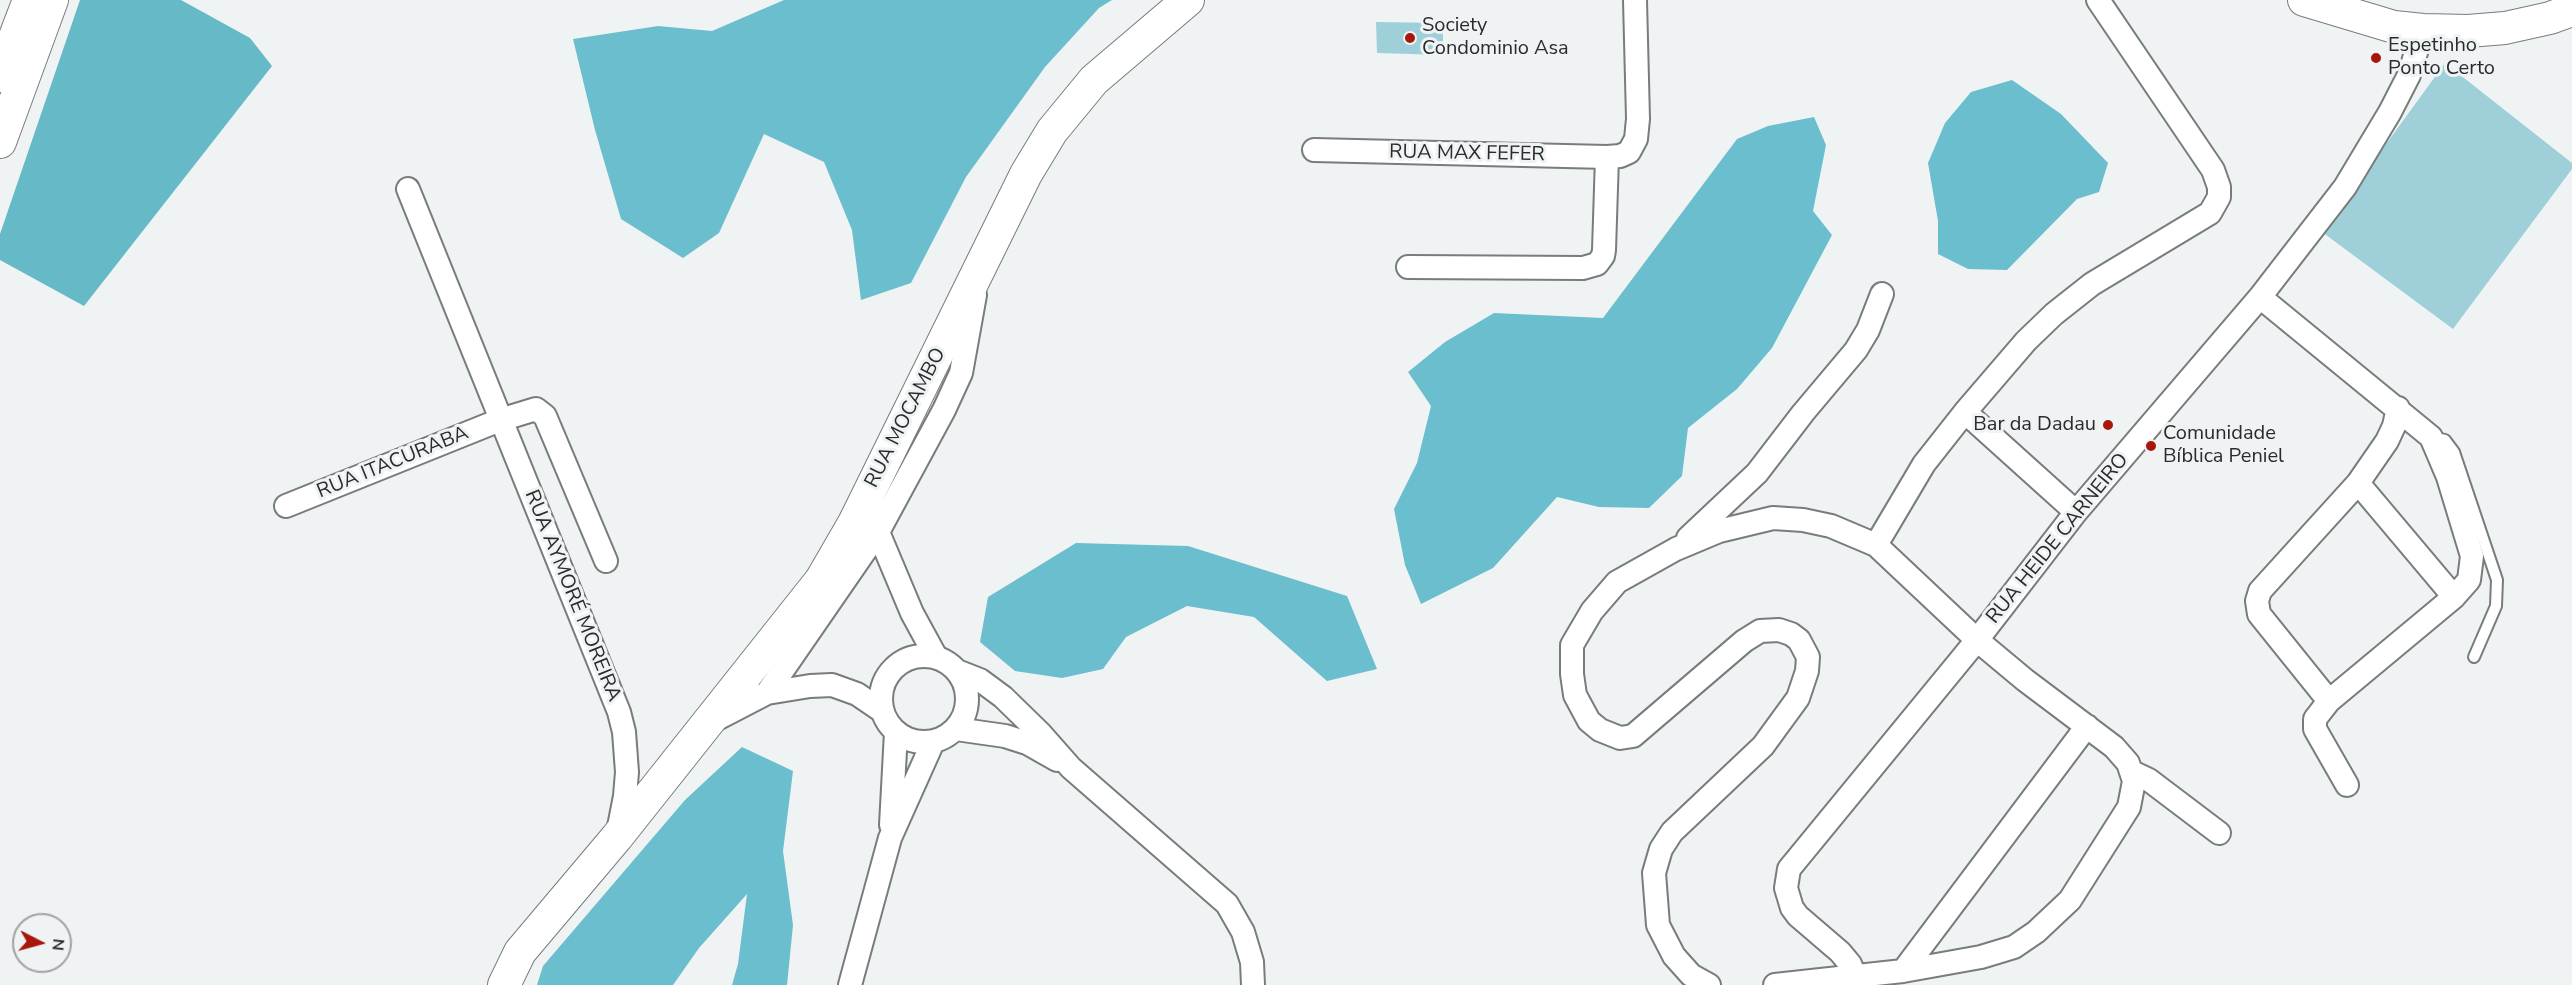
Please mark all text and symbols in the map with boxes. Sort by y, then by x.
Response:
place label: Society Condominio Asa [1422,14,1569,61]
marker: Society Condominio Asa [1403,31,1417,45]
place label: Espetinho Ponto Certo [2388,34,2495,81]
marker: Espetinho Ponto Certo [2369,51,2383,65]
street label: RUA MAX FEFER [1389,141,1545,167]
street label: RUA MOCAMBO [860,344,952,492]
place label: Bar da Dadau [1973,413,2096,437]
marker: Bar da Dadau [2101,418,2115,432]
street label: RUA ITACURABA [314,422,472,504]
place label: Comunidade Bíblica Peniel [2163,422,2284,469]
marker: Comunidade Bíblica Peniel [2144,439,2158,453]
street label: RUA HEIDE CARNEIRO [1982,449,2134,629]
street label: RUA AYMORÉ MOREIRA [519,487,625,705]
north arrow [12,913,72,973]
text: N [46,938,69,952]

